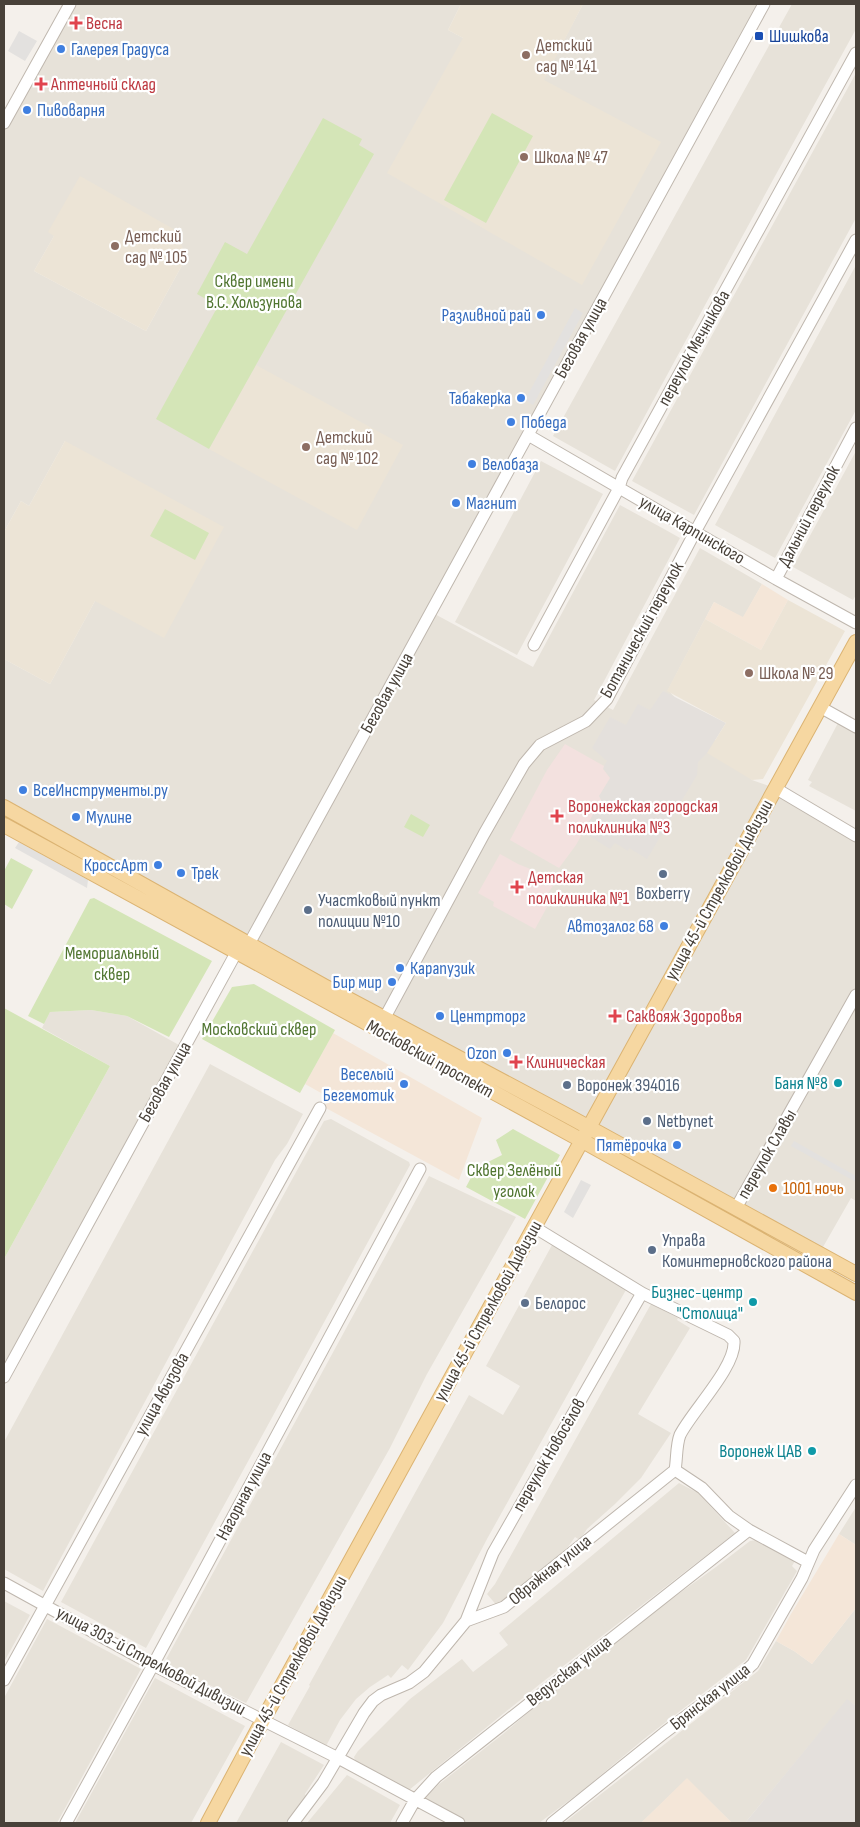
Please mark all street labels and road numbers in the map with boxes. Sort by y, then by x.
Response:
street label: переулок Мечникова [654,287,734,409]
street label: Беговая улица [550,294,612,382]
street label: Дальний переулок [774,462,844,570]
street label: улица Карпинского [635,491,749,569]
street label: Ботанический переулок [596,558,688,702]
street label: Беговая улица [356,649,418,737]
street label: улица 45-й Стрелковой Дивизии [661,796,777,984]
street label: Московский проспект [363,1015,497,1103]
street label: Беговая улица [134,1038,196,1126]
street label: переулок Славы [733,1105,801,1203]
street label: улица 45-й Стрелковой Дивизии [430,1217,546,1405]
street label: улица Абызова [131,1349,193,1439]
street label: переулок Новосёлов [508,1395,590,1515]
street label: Нагорная улица [212,1448,276,1544]
street label: Овражная улица [505,1530,595,1610]
street label: улица 45-й Стрелковой Дивизии [235,1572,351,1760]
street label: улица 303-й Стрелковой Дивизии [53,1602,249,1720]
street label: Ведугская улица [522,1631,616,1711]
street label: Брянская улица [666,1659,754,1735]

